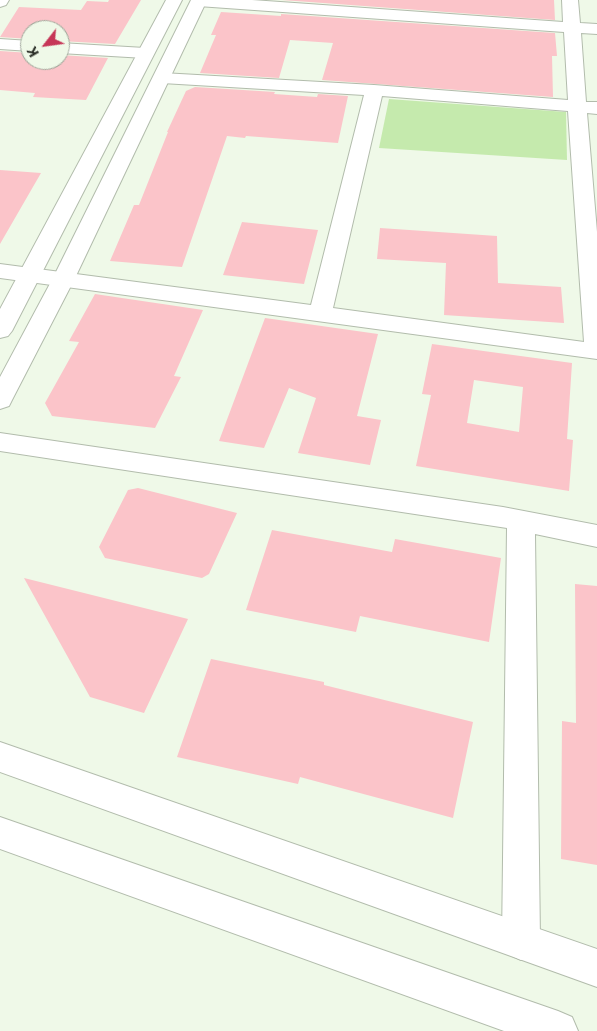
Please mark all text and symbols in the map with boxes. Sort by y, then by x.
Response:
north arrow [20,20,70,70]
text: K [22,43,43,61]

